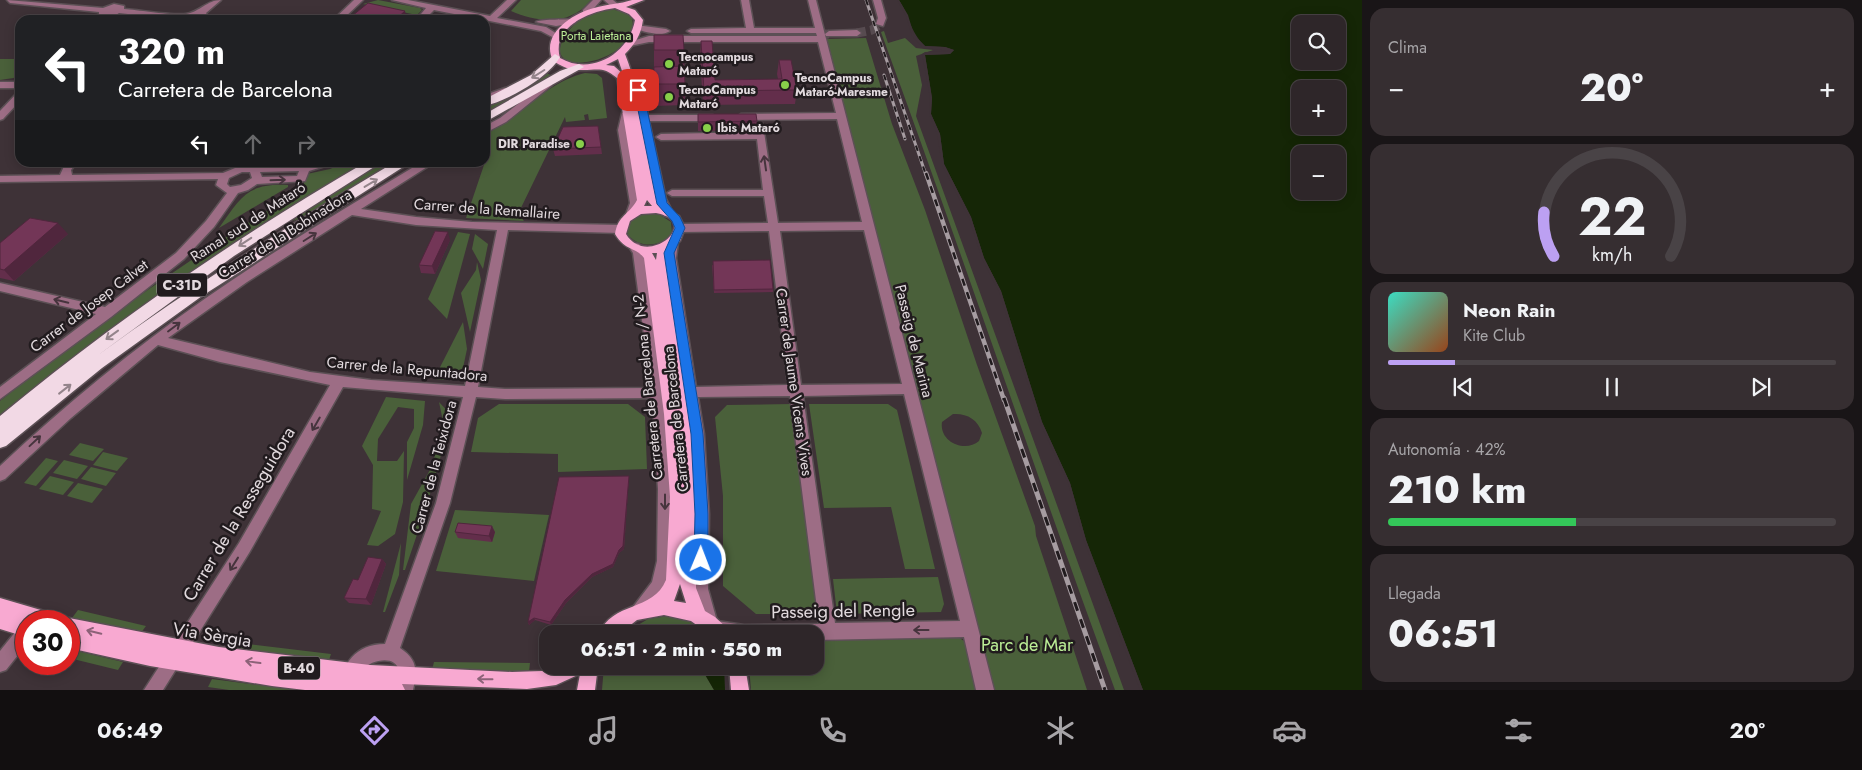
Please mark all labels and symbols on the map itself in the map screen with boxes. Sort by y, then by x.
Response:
park label: Porta Laietana [561,27,631,45]
place label: Tecnocampus Mataró [679,48,754,80]
marker: Tecnocampus Mataró [663,58,675,70]
one-way arrow [532,69,546,79]
pin [617,69,659,111]
place label: TecnoCampus Mataró-Maresme [795,69,888,101]
marker: TecnoCampus Mataró-Maresme [779,79,791,91]
place label: TecnoCampus Mataró [679,81,756,113]
marker: TecnoCampus Mataró [663,91,675,103]
place label: Ibis Mataró [717,119,780,137]
marker: Ibis Mataró [701,122,713,134]
place label: DIR Paradise [498,135,570,153]
marker: DIR Paradise [574,138,586,150]
one-way arrow [759,155,769,171]
one-way arrow [270,175,286,184]
street label: Ramal sud de Mataró [186,176,310,268]
one-way arrow [363,177,377,187]
street label: Carrer de la Bobinadora [214,184,356,284]
street label: Carrer de la Remallaire [413,193,561,225]
one-way arrow [302,232,316,242]
one-way arrow [238,237,252,247]
street label: Carrer de Josep Calvet [25,254,153,358]
road number: C-31D [157,274,207,296]
street label: Passeig de Marina [889,282,939,400]
street label: Carrer de Jaume Vicens Vives [770,287,818,477]
street label: Carretera de Barcelona / N-2 [627,293,669,481]
one-way arrow [53,296,69,305]
one-way arrow [167,321,180,332]
one-way arrow [105,330,119,341]
street label: Carretera de Barcelona [657,345,695,493]
street label: Carrer de la Repuntadora [326,351,488,387]
one-way arrow [58,383,71,394]
street label: Carrer de la Teixidora [406,398,462,536]
one-way arrow [311,416,321,430]
street label: Carrer de la Resseguidora [176,422,302,606]
one-way arrow [29,436,42,447]
one-way arrow [660,494,670,510]
position arrow [674,533,726,585]
one-way arrow [229,556,239,570]
street label: Passeig del Rengle [771,597,915,625]
speed limit sign: 30 [15,610,80,675]
street label: Via Sèrgia [171,616,253,654]
one-way arrow [914,625,930,635]
one-way arrow [86,627,102,636]
park label: Parc de Mar [981,632,1074,658]
road number: B-40 [278,656,320,680]
one-way arrow [246,657,262,667]
one-way arrow [477,674,494,684]

